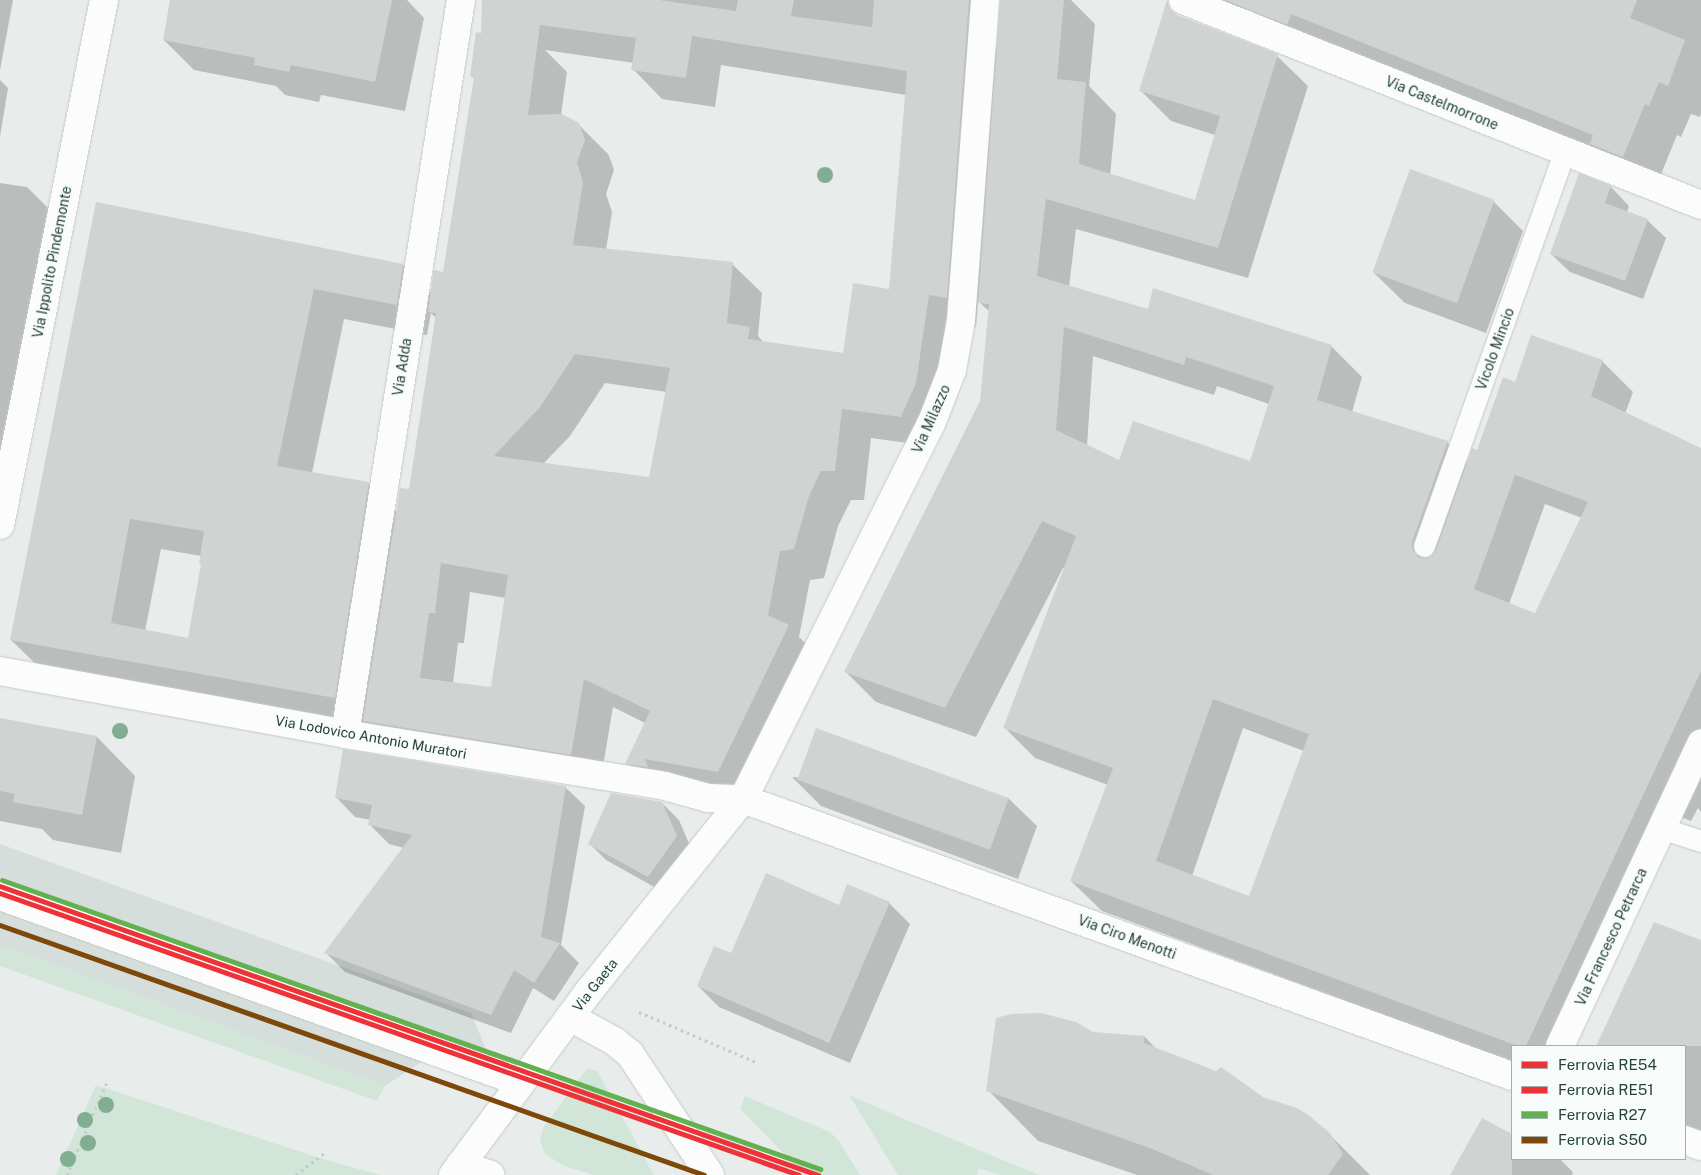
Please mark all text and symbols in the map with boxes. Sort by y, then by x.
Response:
street label: Via Castelmorrone [1383,73,1501,133]
street label: Via Ippolito Pindemonte [29,185,75,339]
street label: Vicolo Mincio [1472,305,1518,393]
street label: Via Adda [389,337,415,397]
street label: Via Milazzo [908,382,954,456]
street label: Via Lodovico Antonio Muratori [274,712,468,762]
street label: Via Francesco Petrarca [1572,865,1650,1009]
street label: Via Ciro Menotti [1076,911,1178,963]
street label: Via Gaeta [569,955,621,1015]
legend [1511,1045,1686,1160]
text: Ferrovia RE54 [1558,1056,1657,1073]
text: Ferrovia RE51 [1558,1081,1654,1098]
text: Ferrovia R27 [1558,1106,1646,1123]
text: Ferrovia S50 [1558,1131,1647,1148]

